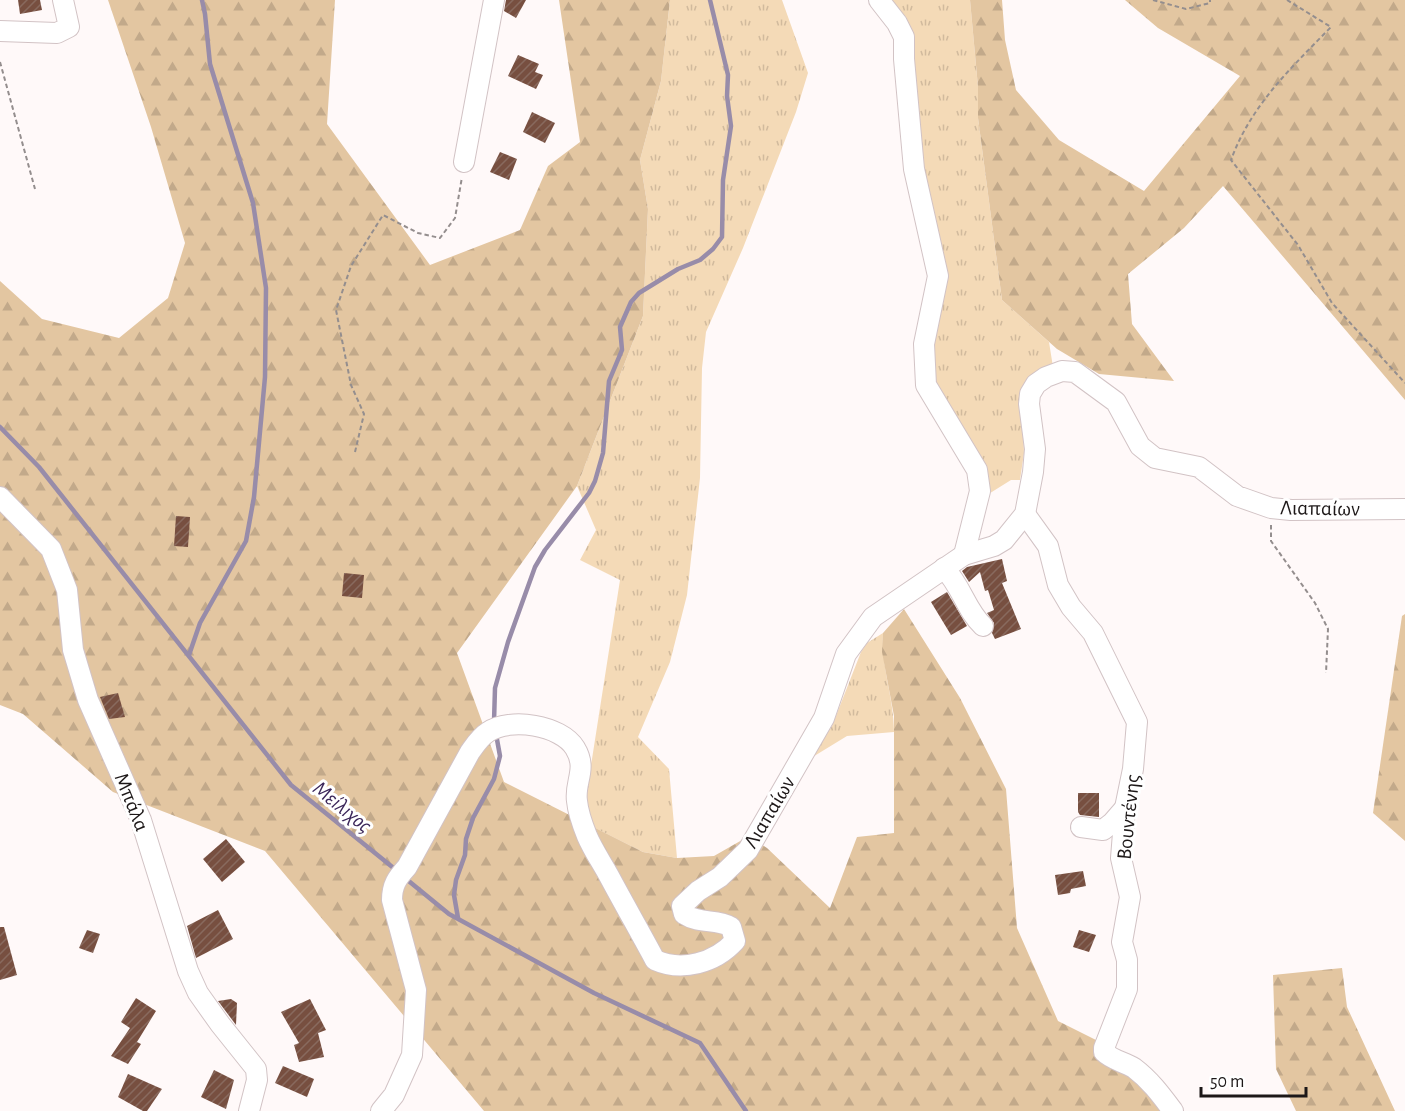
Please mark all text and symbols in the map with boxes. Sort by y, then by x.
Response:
street label: Λιαπαίων [1280,497,1360,520]
street label: Μπάλα [110,770,153,834]
street label: Λιαπαίων [740,773,799,852]
street label: Βουντένης [1114,773,1143,861]
water label: Μείλιχος [309,777,376,837]
scale bar [1201,1060,1306,1098]
text: 50 m [1210,1073,1244,1091]

